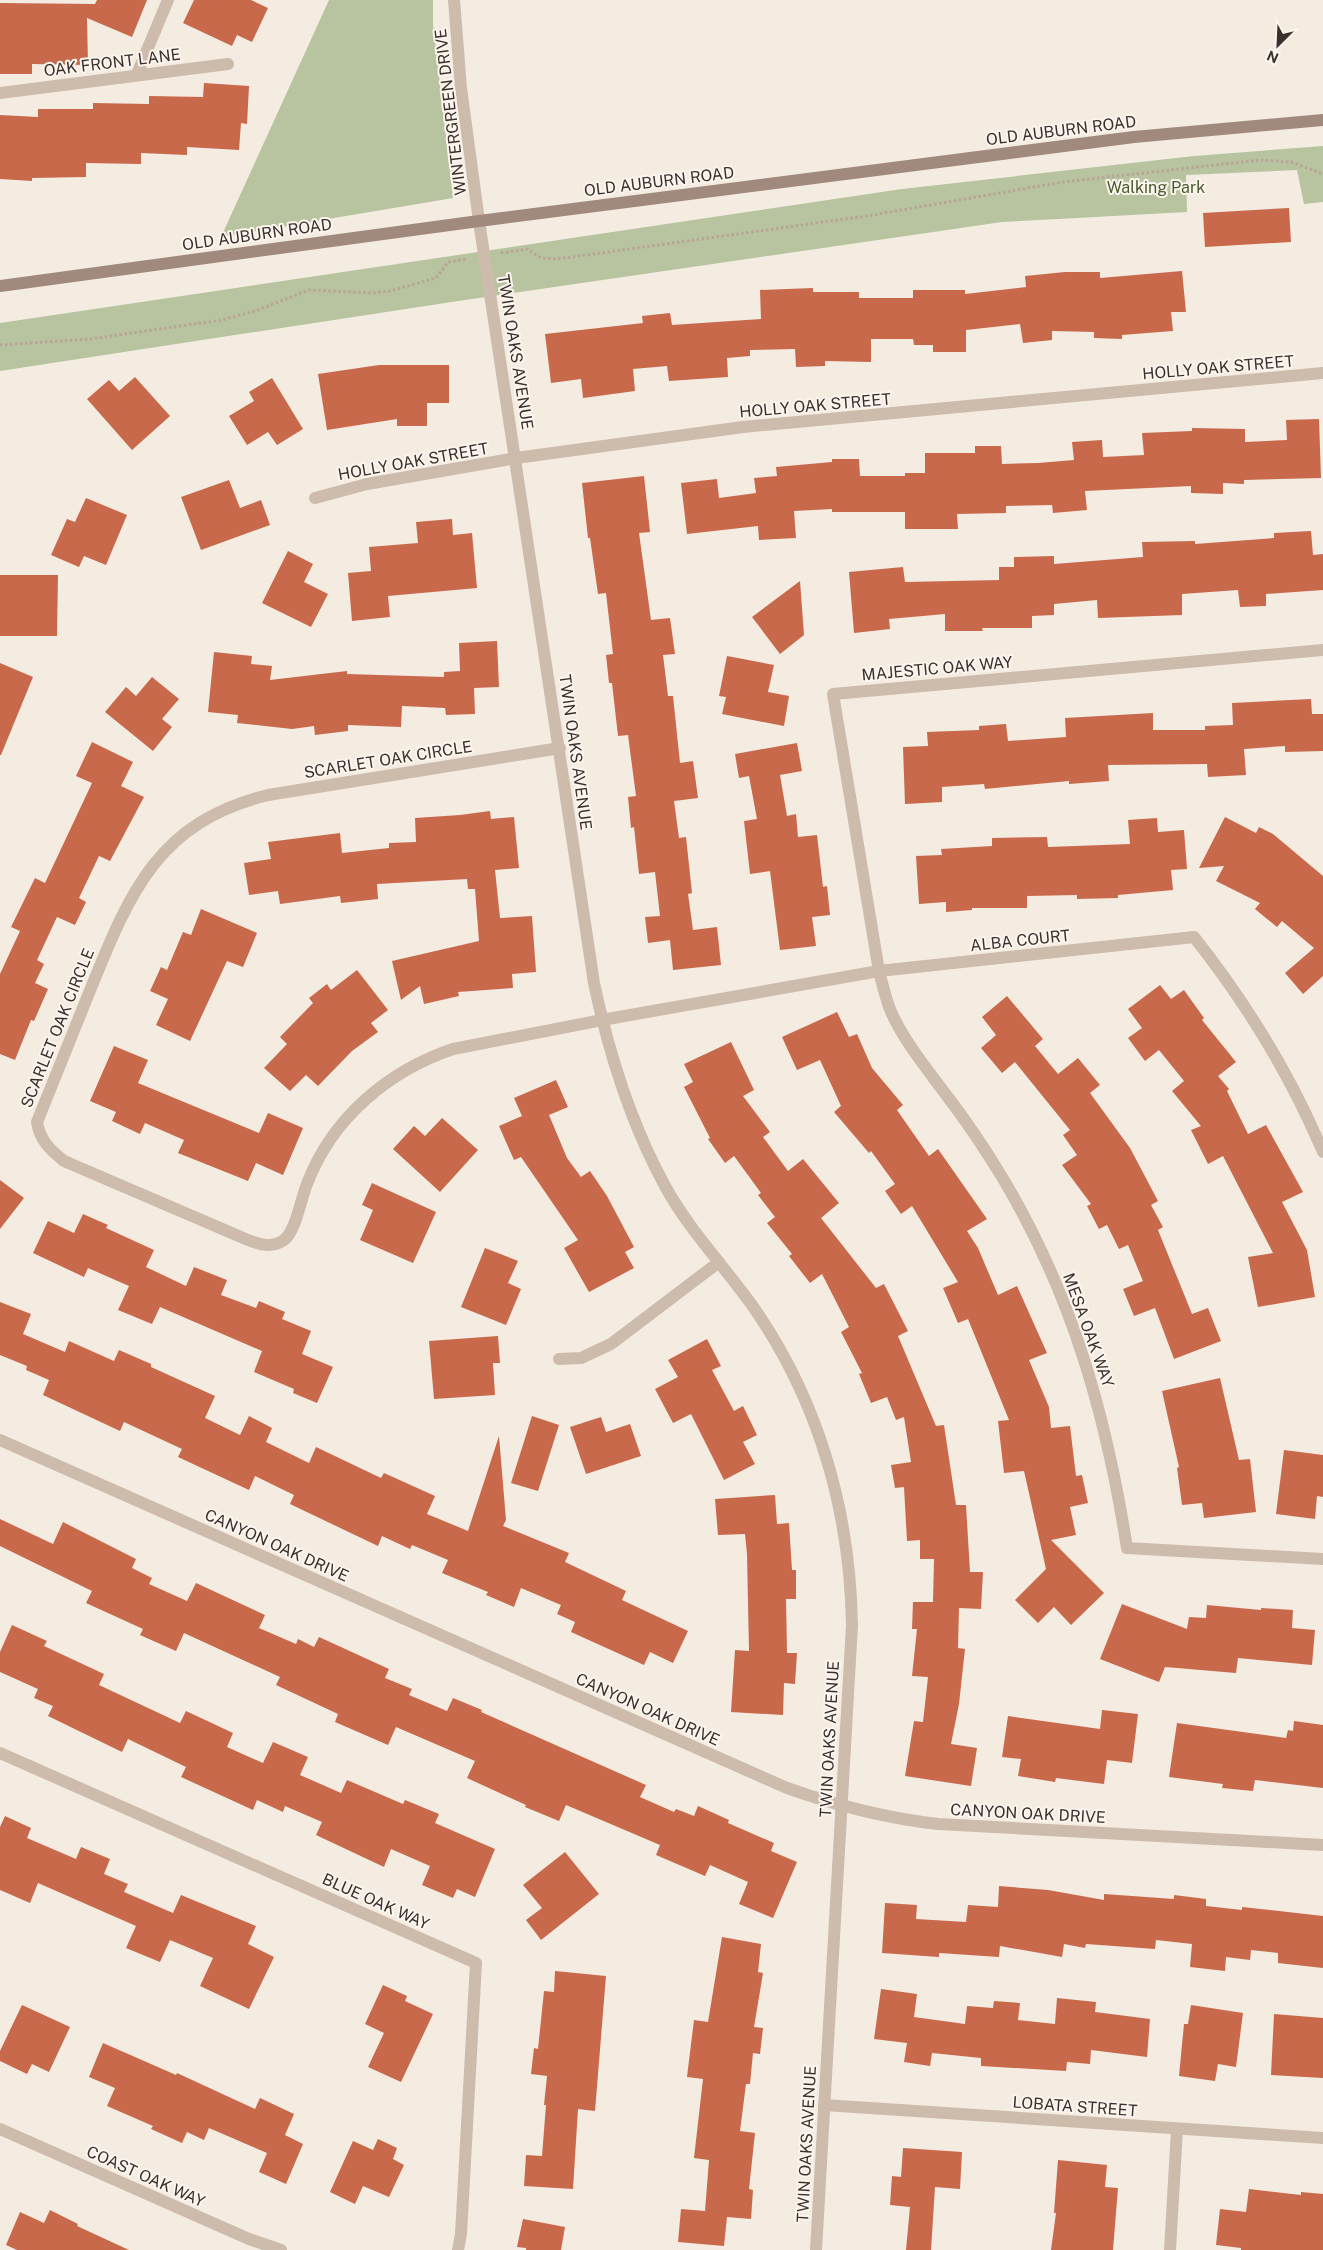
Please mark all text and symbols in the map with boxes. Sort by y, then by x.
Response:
north arrow [1253,20,1303,70]
street label: WINTERGREEN DRIVE [431,28,470,196]
street label: OAK FRONT LANE [43,45,181,80]
text: N [1264,47,1281,66]
street label: OLD AUBURN ROAD [985,112,1137,149]
street label: OLD AUBURN ROAD [583,163,735,200]
park label: Walking Park [1107,178,1205,197]
street label: OLD AUBURN ROAD [181,215,333,254]
street label: TWIN OAKS AVENUE [494,273,537,431]
street label: HOLLY OAK STREET [1141,351,1295,384]
street label: HOLLY OAK STREET [738,389,892,422]
street label: HOLLY OAK STREET [336,439,490,484]
street label: MAJESTIC OAK WAY [861,652,1014,685]
street label: TWIN OAKS AVENUE [555,673,596,831]
street label: SCARLET OAK CIRCLE [303,737,474,782]
street label: ALBA COURT [969,926,1071,955]
street label: SCARLET OAK CIRCLE [17,946,98,1111]
street label: MESA OAK WAY [1059,1270,1118,1390]
street label: CANYON OAK DRIVE [202,1505,352,1586]
street label: TWIN OAKS AVENUE [816,1660,843,1818]
street label: CANYON OAK DRIVE [573,1669,723,1750]
street label: CANYON OAK DRIVE [950,1800,1106,1827]
street label: BLUE OAK WAY [319,1869,432,1934]
street label: TWIN OAKS AVENUE [793,2065,820,2223]
street label: LOBATA STREET [1012,2093,1139,2120]
street label: COAST OAK WAY [84,2142,208,2211]

